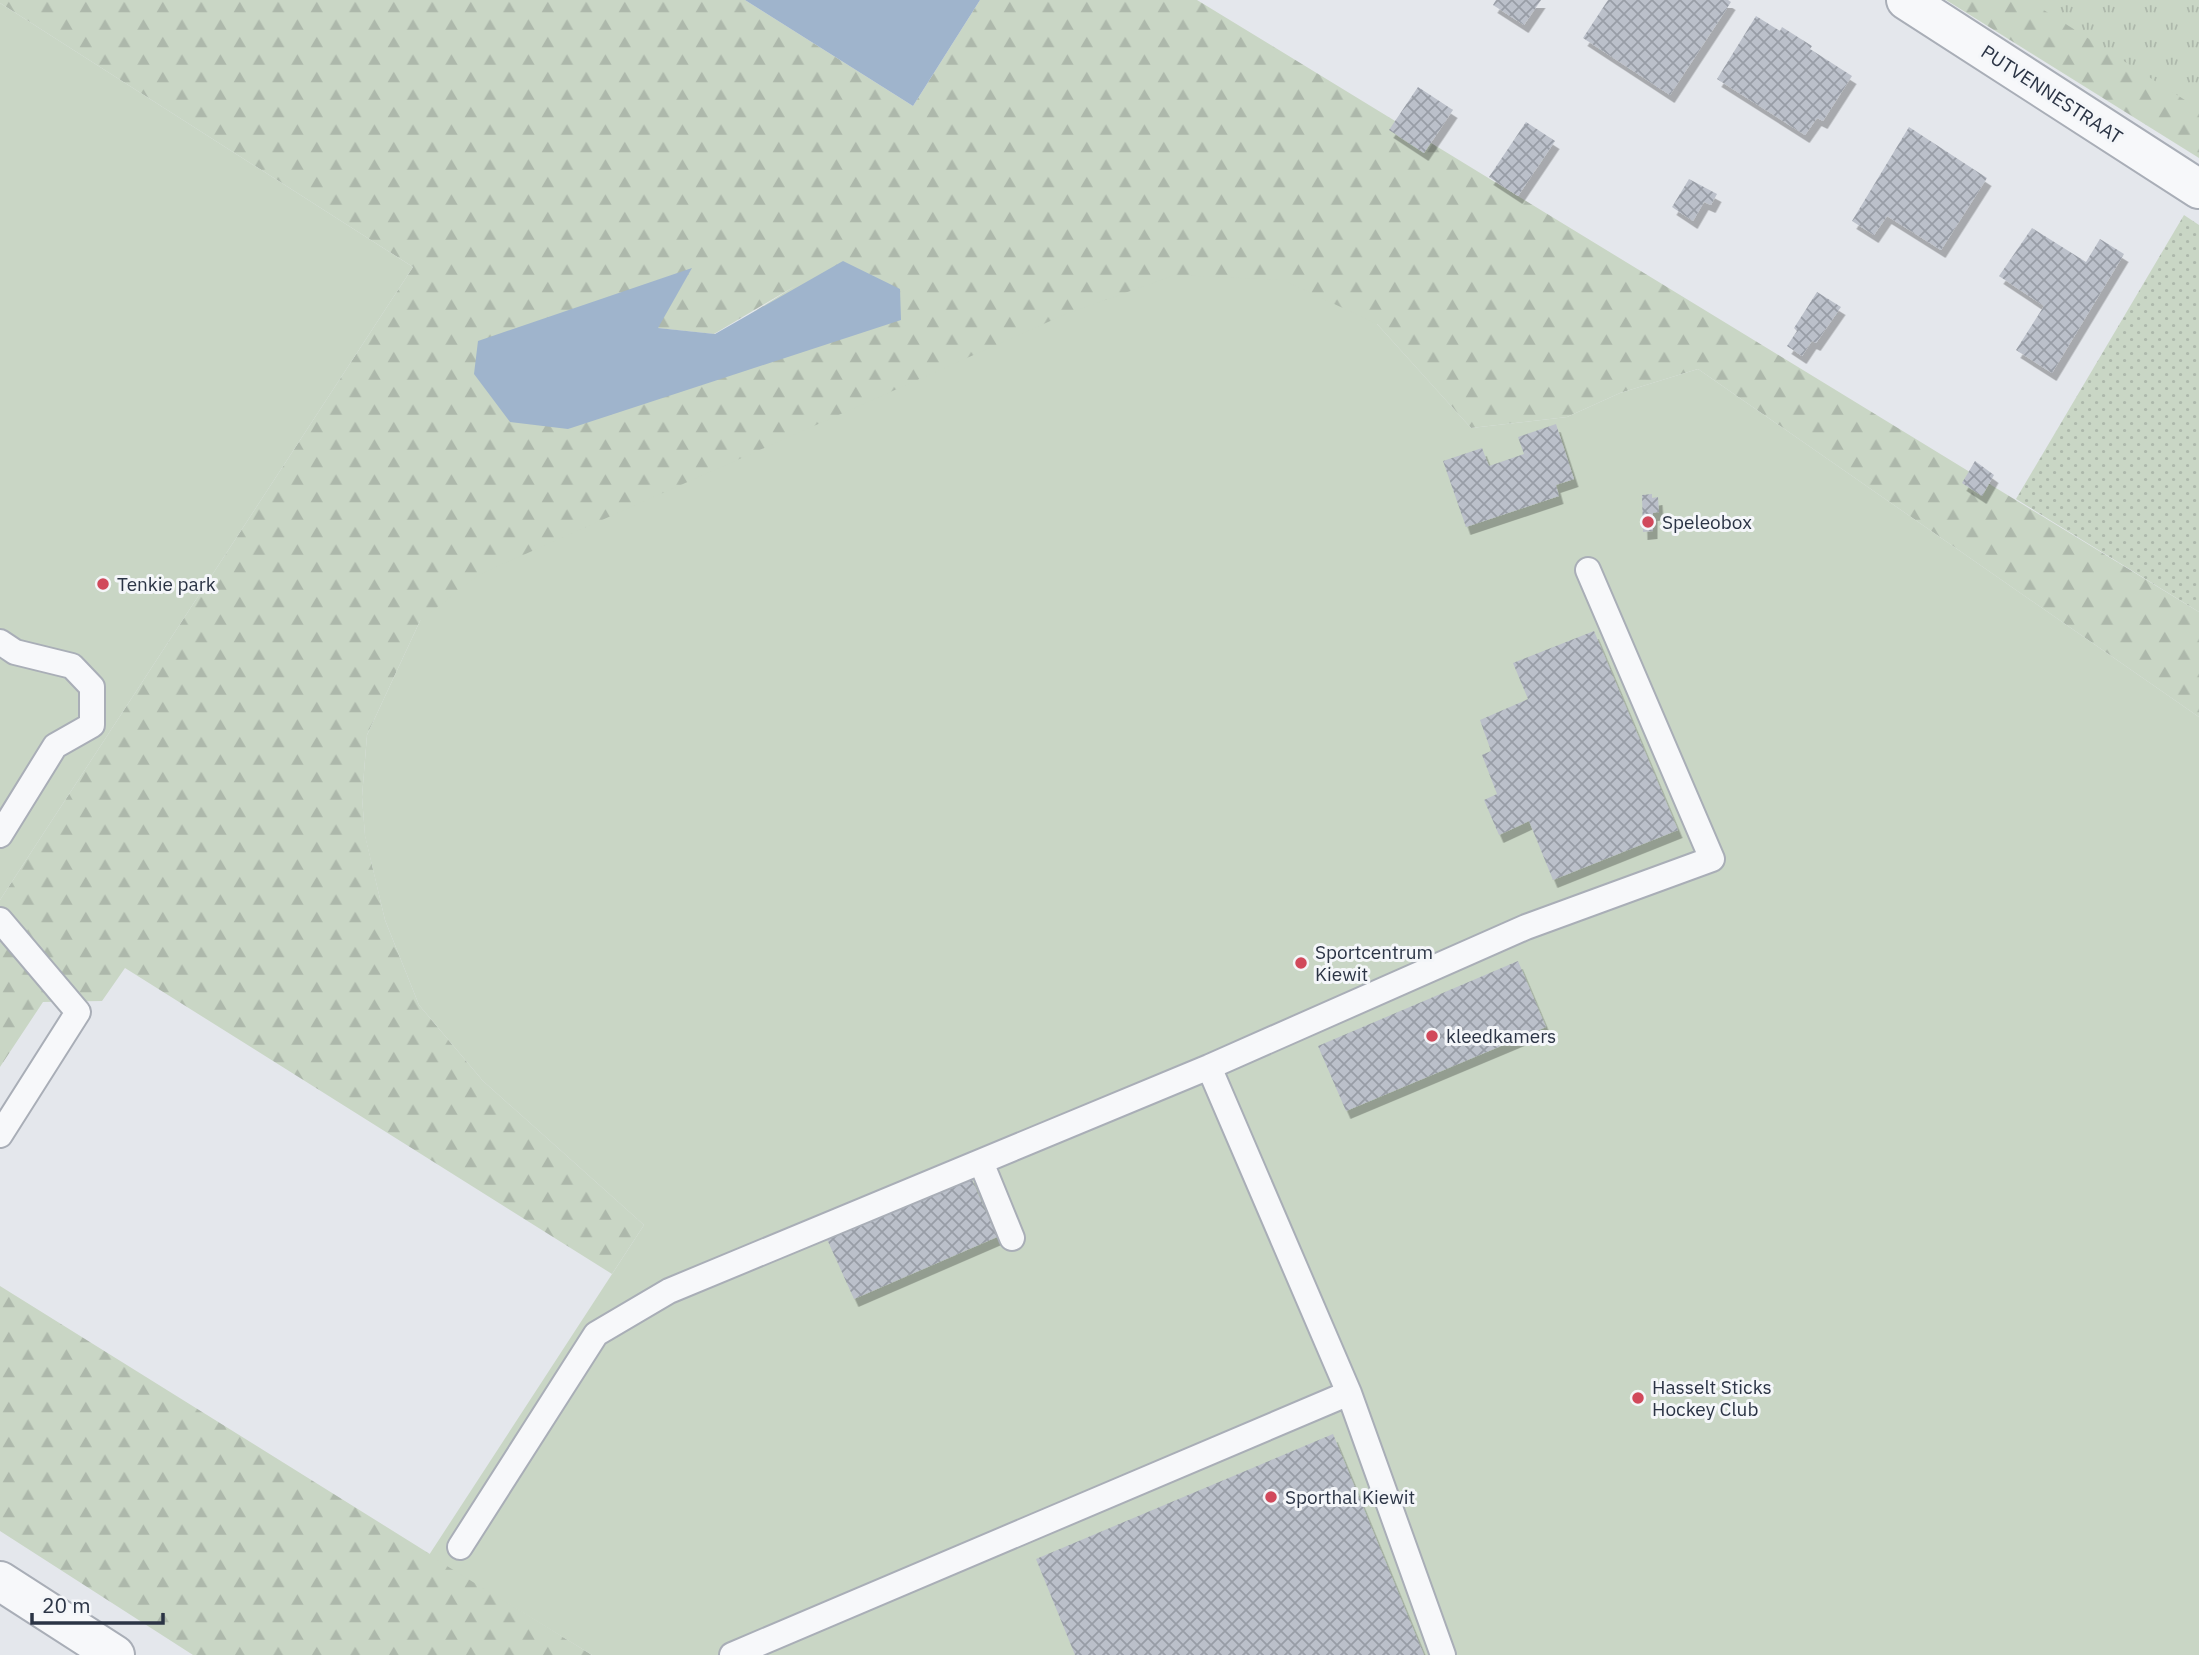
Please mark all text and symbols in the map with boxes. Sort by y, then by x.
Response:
street label: PUTVENNESTRAAT [1977,39,2127,149]
place label: Speleobox [1662,510,1752,534]
marker: Speleobox [1640,514,1656,530]
place label: Tenkie park [117,572,216,596]
marker: Tenkie park [95,576,111,592]
place label: Sportcentrum Kiewit [1315,940,1433,986]
marker: Sportcentrum Kiewit [1293,955,1309,971]
place label: kleedkamers [1446,1024,1556,1048]
marker: kleedkamers [1424,1028,1440,1044]
place label: Hasselt Sticks Hockey Club [1652,1375,1772,1421]
marker: Hasselt Sticks Hockey Club [1630,1390,1646,1406]
place label: Sporthal Kiewit [1285,1485,1415,1509]
marker: Sporthal Kiewit [1263,1489,1279,1505]
scale bar [32,1582,163,1626]
text: 20 m [42,1591,91,1619]

